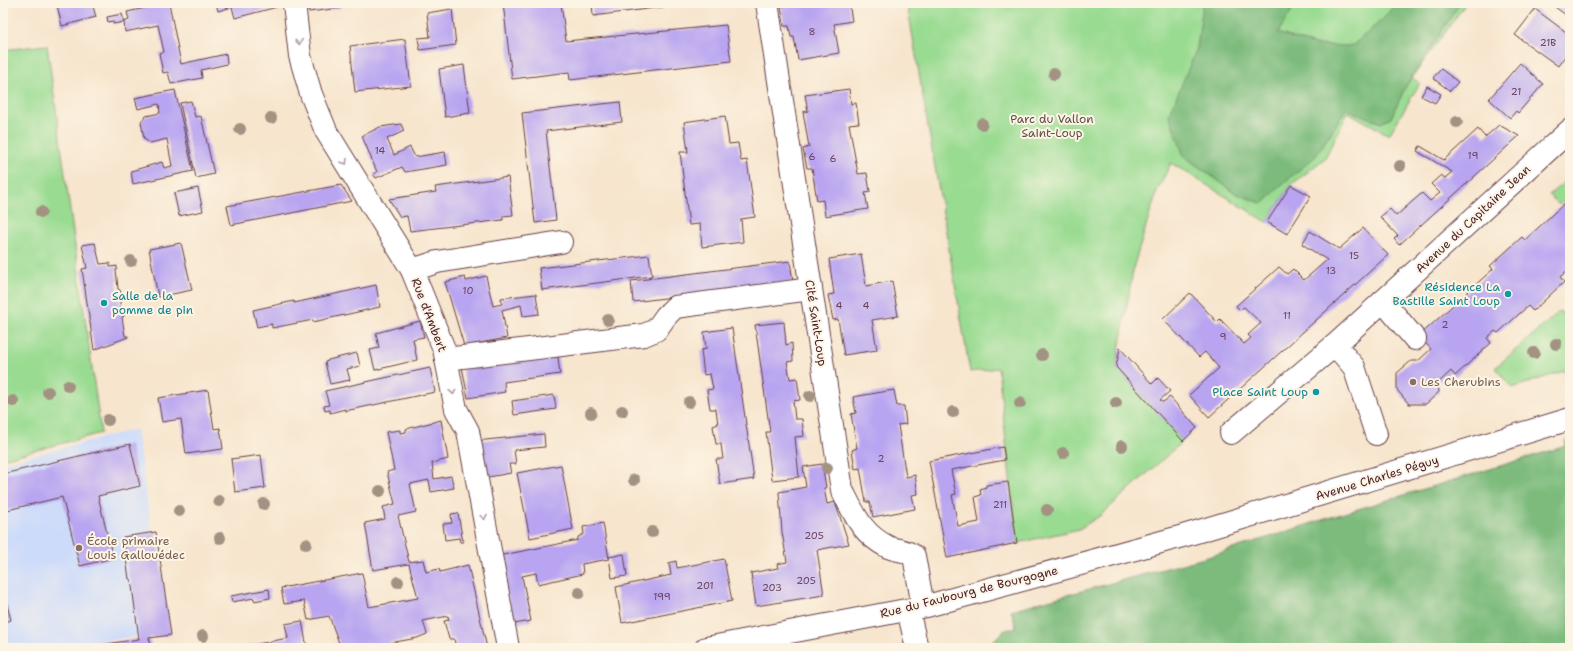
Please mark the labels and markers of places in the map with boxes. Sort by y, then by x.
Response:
place label: Résidence La Bastille Saint Loup [1393,279,1501,309]
place label: Salle de la pomme de pin [112,288,193,318]
marker: Résidence La Bastille Saint Loup [1503,289,1513,299]
marker: Salle de la pomme de pin [99,298,109,308]
place label: Les Cherubins [1421,374,1501,390]
marker: Les Cherubins [1408,377,1418,387]
place label: Place Saint Loup [1212,384,1308,400]
marker: Place Saint Loup [1311,387,1321,397]
place label: École primaire Louis Gallouédec [87,533,185,563]
marker: École primaire Louis Gallouédec [74,543,84,553]

